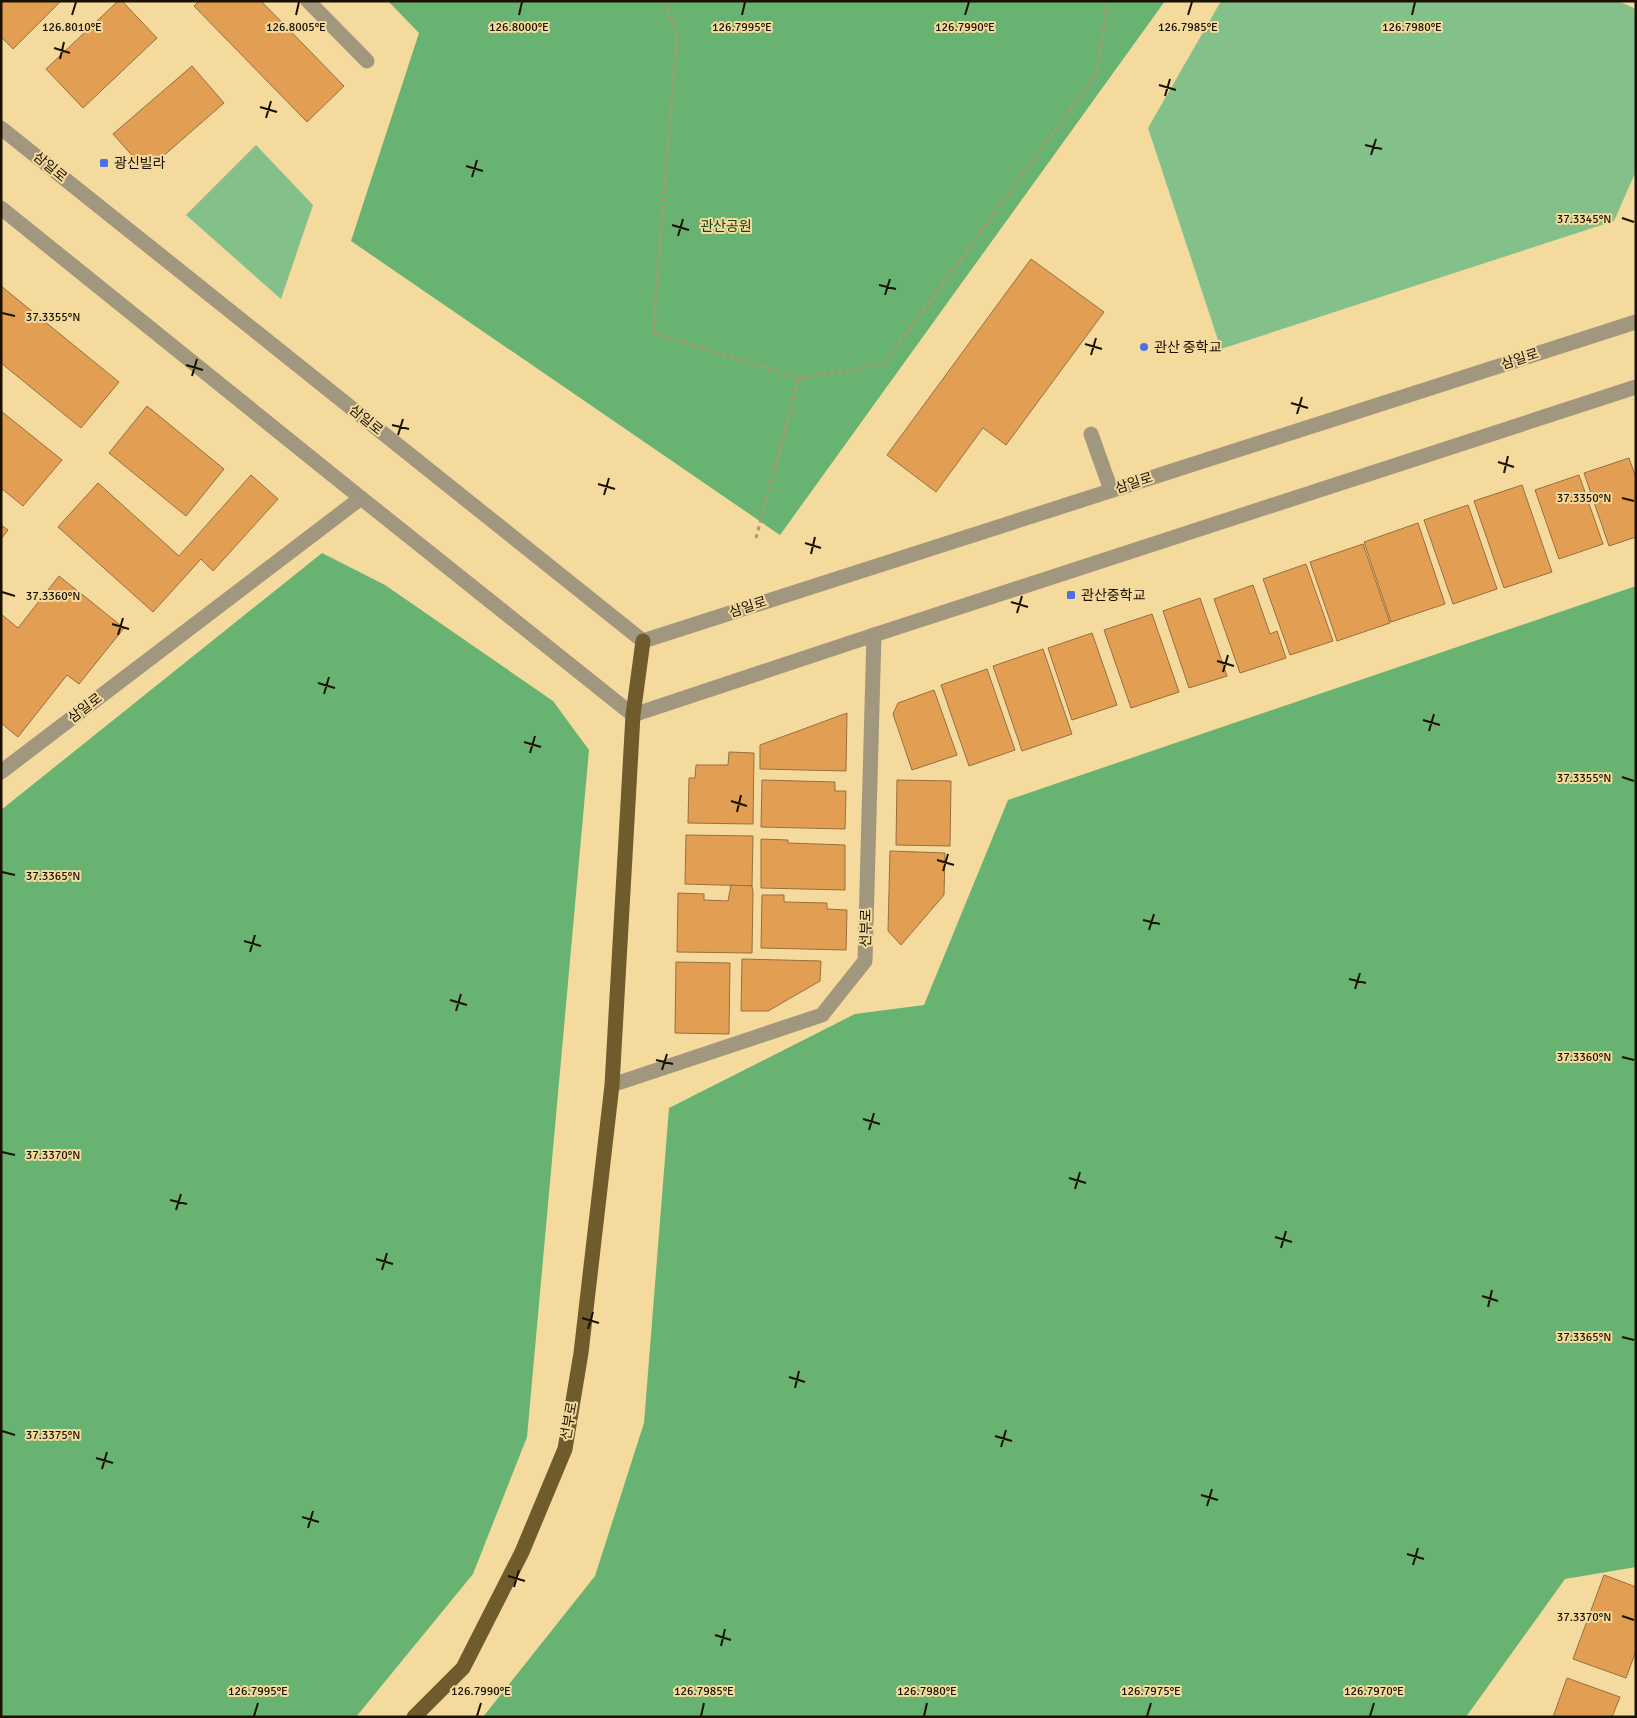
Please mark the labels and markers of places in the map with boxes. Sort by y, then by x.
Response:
place label: 광신빌라 [114,155,166,172]
marker: 광신빌라 [98,157,110,169]
place label: 관산 중학교 [1154,339,1222,356]
marker: 관산 중학교 [1138,341,1150,353]
place label: 관산중학교 [1081,587,1146,604]
marker: 관산중학교 [1065,589,1077,601]

